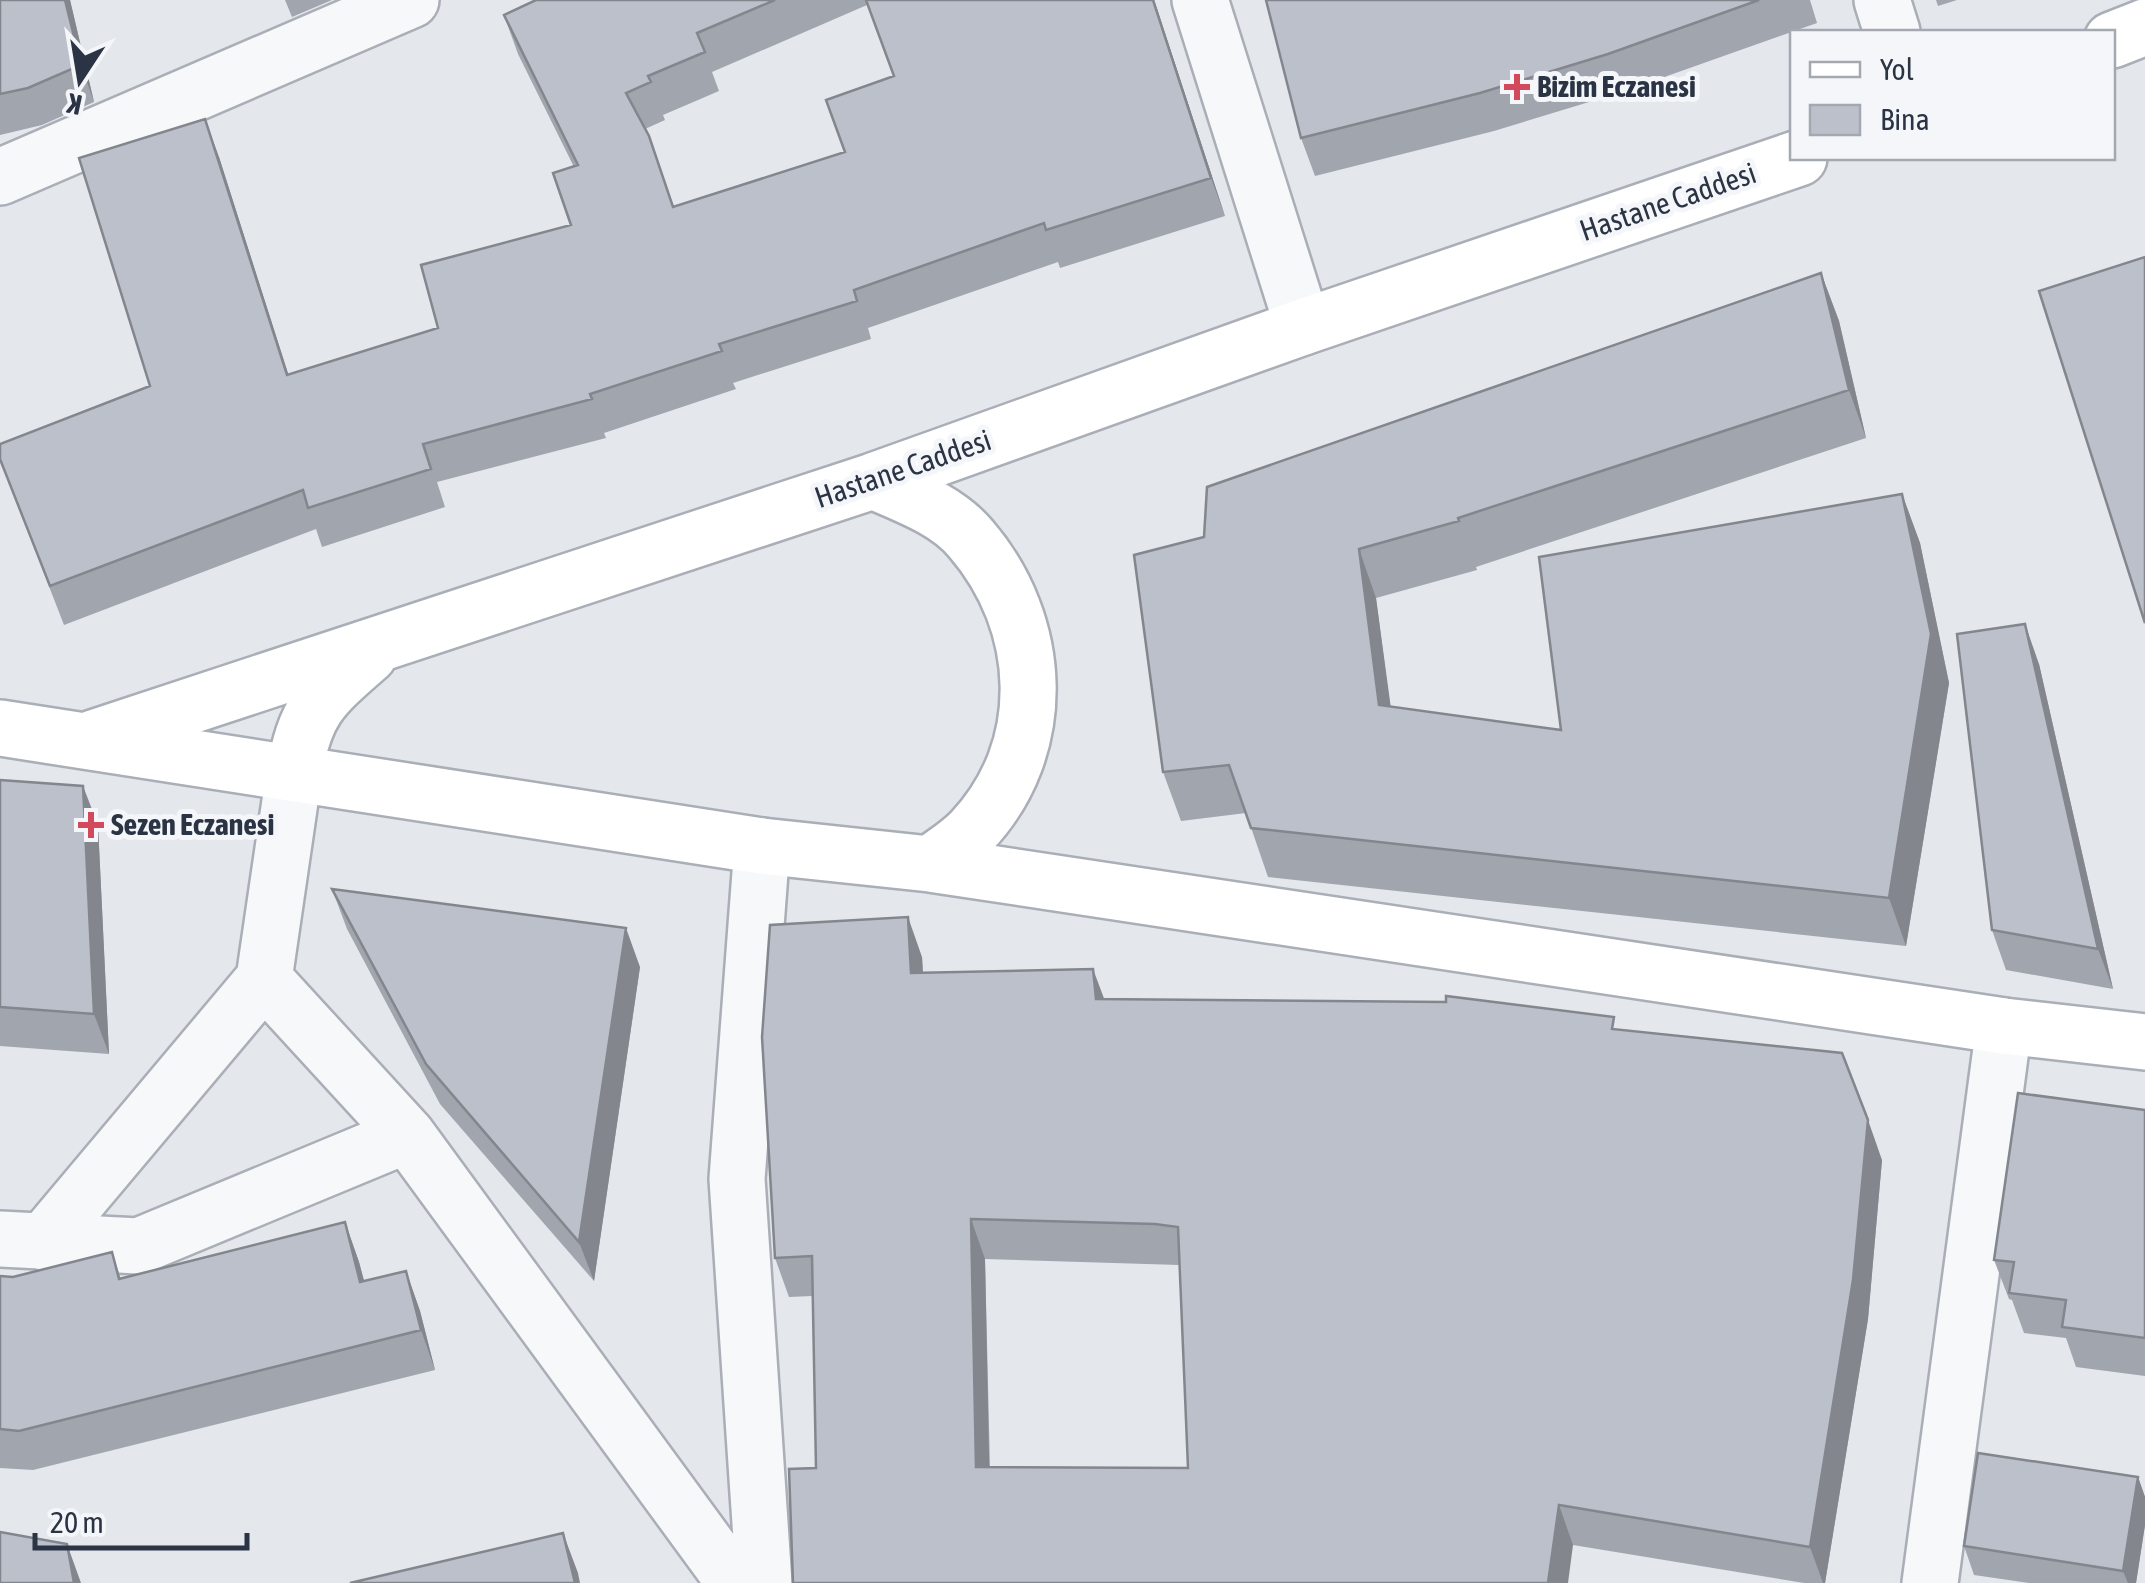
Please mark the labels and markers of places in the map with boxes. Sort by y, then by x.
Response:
place label: Bizim Eczanesi [1537,69,1696,103]
marker: Bizim Eczanesi [1506,76,1528,98]
place label: Sezen Eczanesi [111,807,274,841]
marker: Sezen Eczanesi [80,814,102,836]

